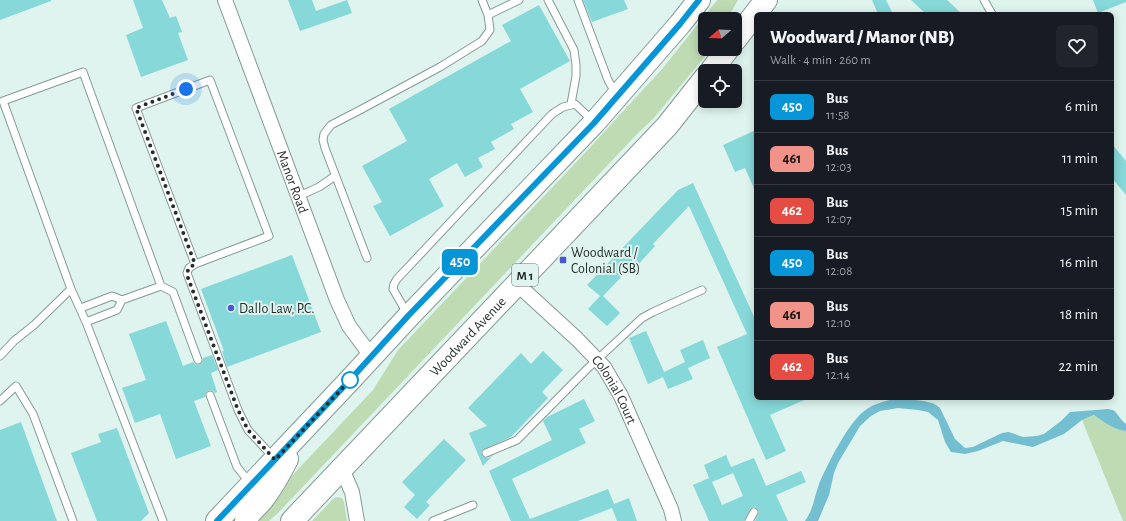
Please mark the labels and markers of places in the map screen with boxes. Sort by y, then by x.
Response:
place label: Woodward / Colonial (SB) [571,246,640,276]
marker: Woodward / Colonial (SB) [558,255,568,265]
place label: Dallo Law, P.C. [239,302,314,316]
marker: Dallo Law, P.C. [226,303,236,313]
unlabelled marker [341,371,359,389]

